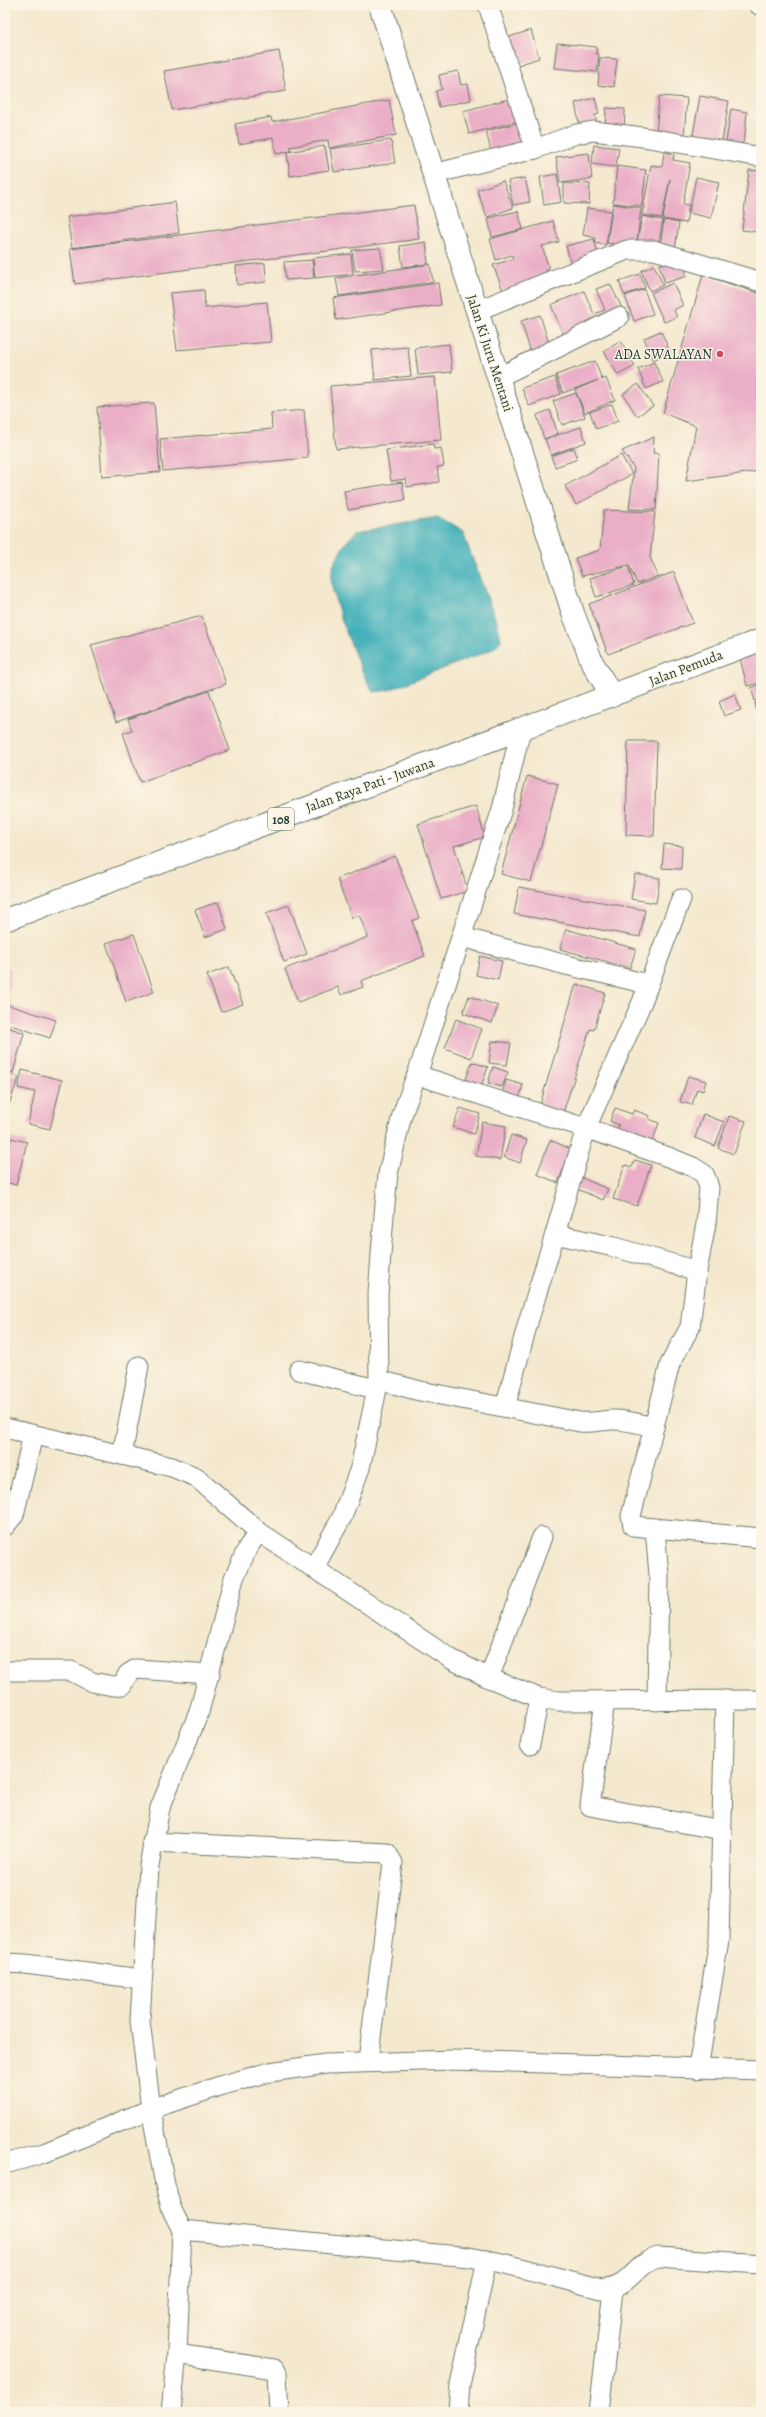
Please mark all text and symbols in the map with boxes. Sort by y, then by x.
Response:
street label: Jalan Ki Juru Mentani [462,292,518,414]
place label: ADA SWALAYAN [614,345,712,364]
marker: ADA SWALAYAN [715,349,725,359]
street label: Jalan Pemuda [646,645,726,691]
street label: Jalan Raya Pati - Juwana [303,753,438,817]
road number: 108 [268,808,294,830]

